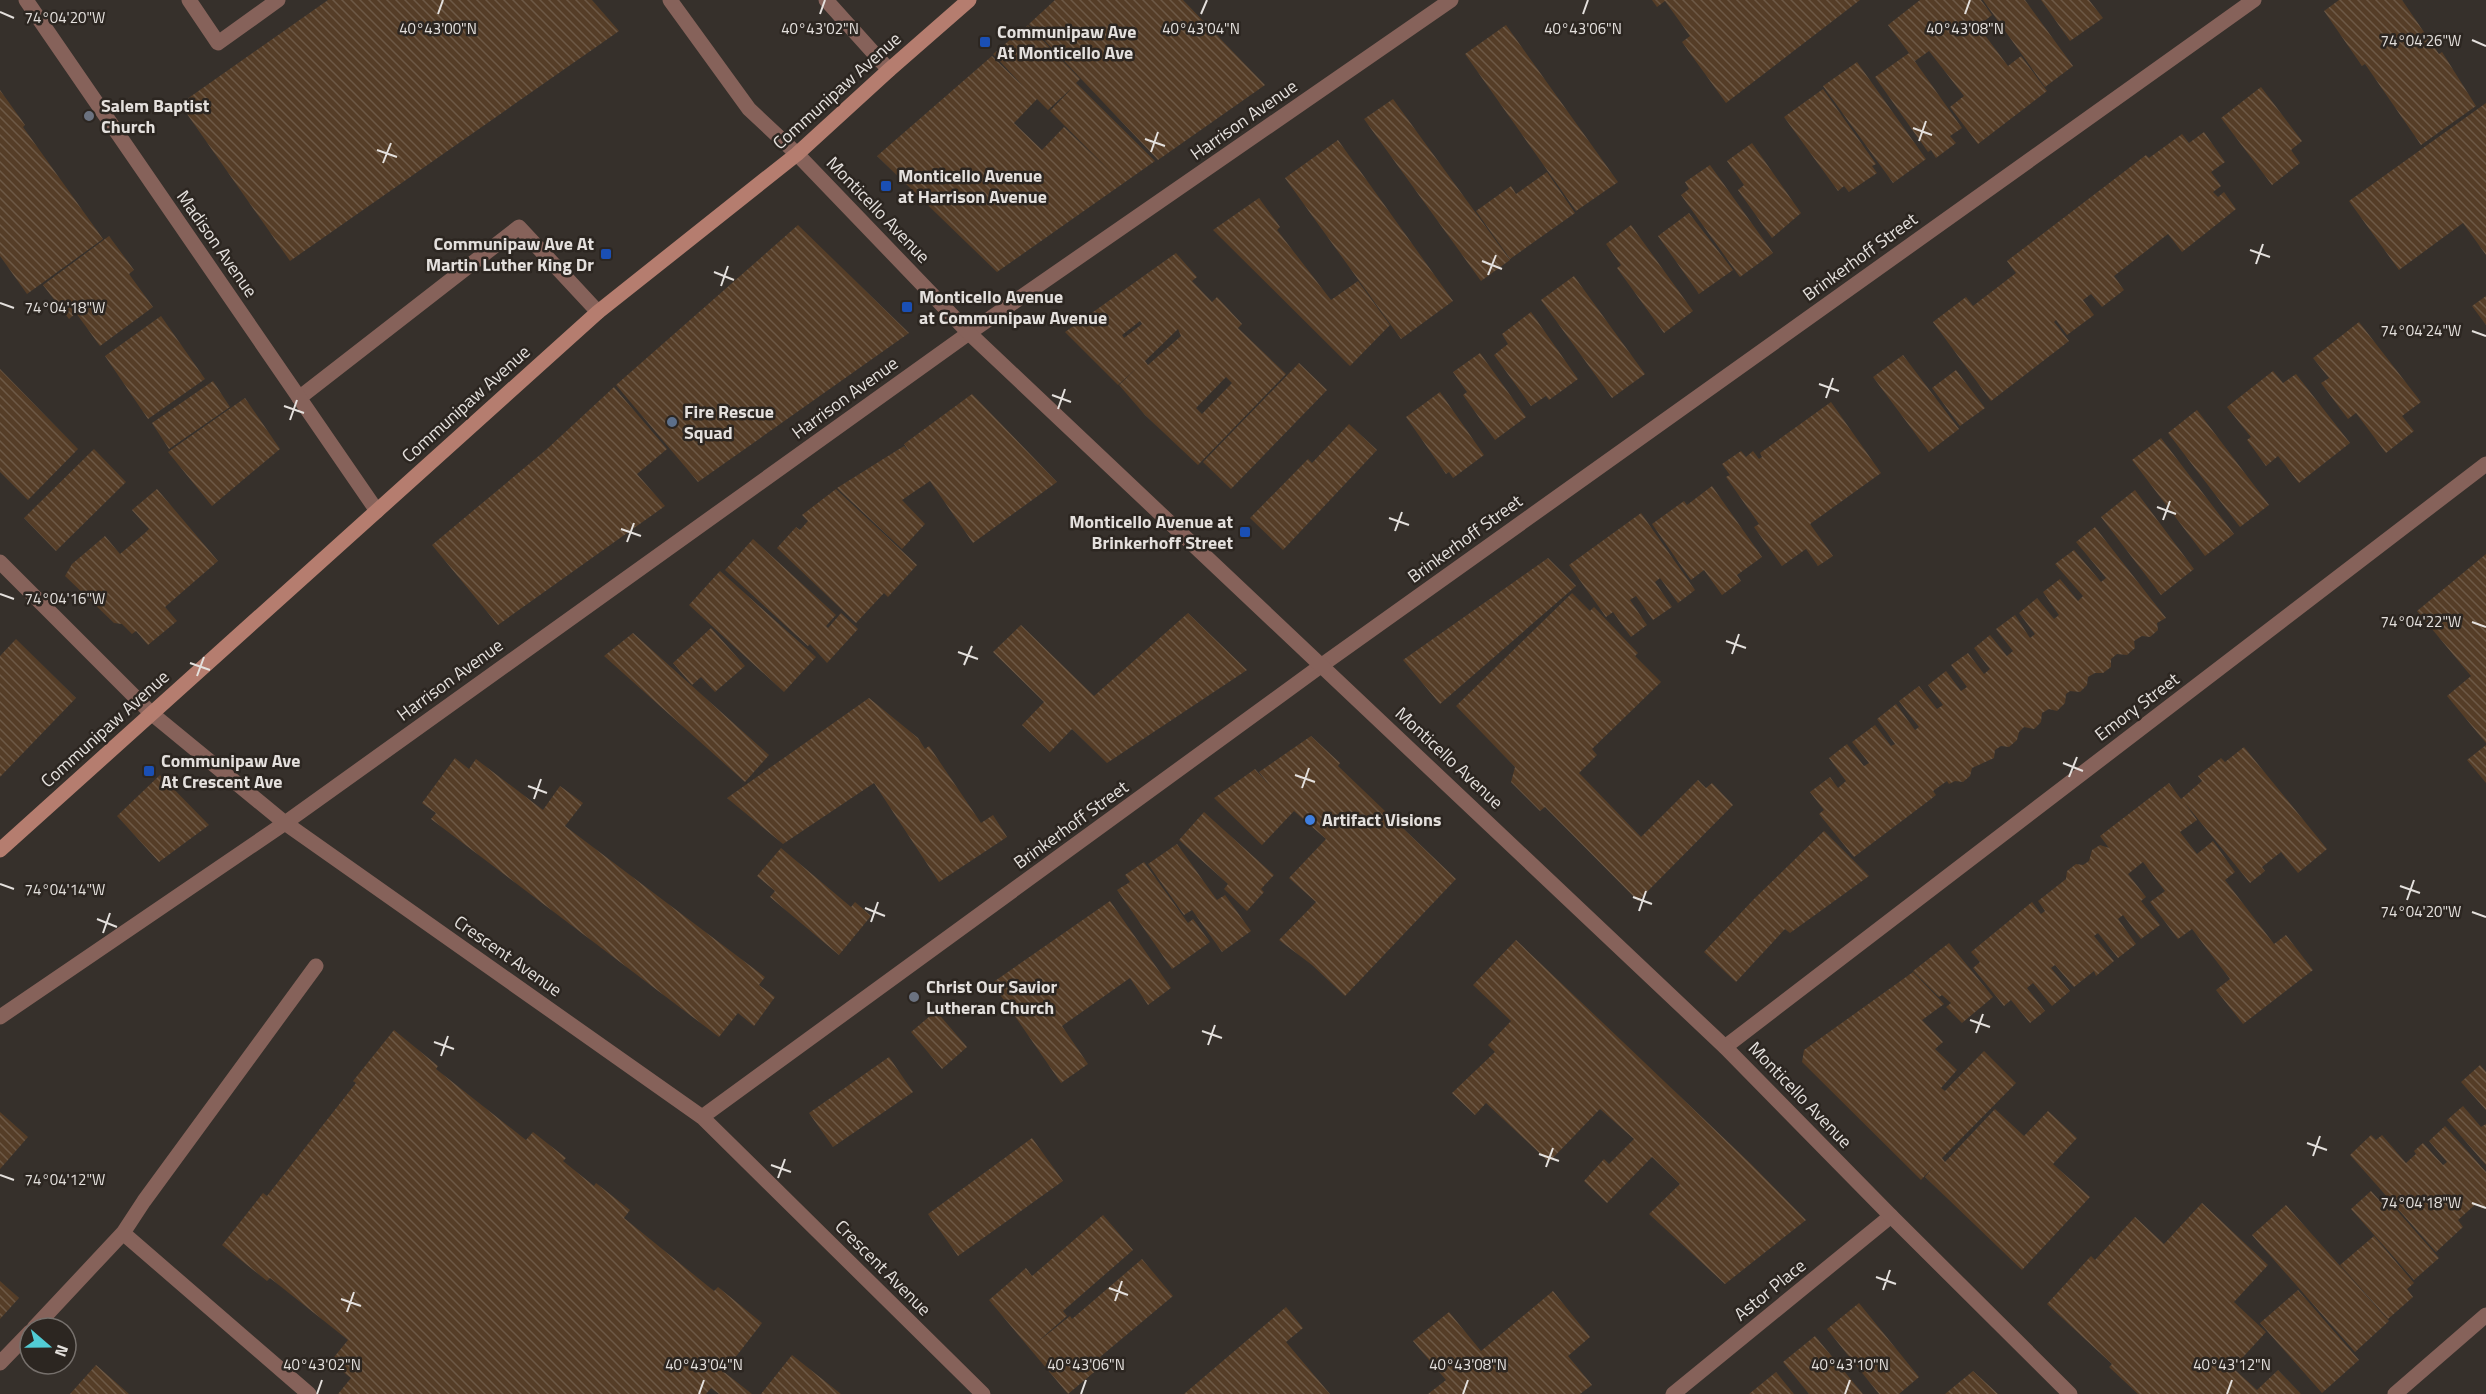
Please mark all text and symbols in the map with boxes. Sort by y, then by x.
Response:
text: 74°04'20"W [25,6,105,29]
text: 40°43'00"N [399,17,477,40]
text: 40°43'02"N [781,17,859,40]
text: 40°43'04"N [1162,17,1240,40]
text: 40°43'06"N [1544,17,1622,40]
text: 40°43'08"N [1926,17,2004,40]
place label: Communipaw Ave At Monticello Ave [997,18,1136,66]
street label: Communipaw Avenue [766,25,907,156]
text: 74°04'26"W [2381,29,2461,52]
marker: Communipaw Ave At Monticello Ave [978,35,992,49]
street label: Harrison Avenue [1185,73,1303,167]
place label: Salem Baptist Church [101,92,210,140]
marker: Salem Baptist Church [82,109,96,123]
street label: Monticello Avenue [820,150,936,269]
place label: Monticello Avenue at Harrison Avenue [898,162,1047,210]
marker: Monticello Avenue at Harrison Avenue [879,179,893,193]
street label: Madison Avenue [170,185,264,303]
street label: Brinkerhoff Street [1797,205,1923,308]
place label: Communipaw Ave At Martin Luther King Dr [426,230,594,278]
marker: Communipaw Ave At Martin Luther King Dr [599,247,613,261]
place label: Monticello Avenue at Communipaw Avenue [919,283,1107,331]
text: 74°04'18"W [25,296,105,319]
marker: Monticello Avenue at Communipaw Avenue [900,300,914,314]
text: 74°04'24"W [2381,319,2461,342]
street label: Communipaw Avenue [395,338,536,469]
street label: Harrison Avenue [786,350,903,445]
place label: Fire Rescue Squad [684,398,774,446]
marker: Fire Rescue Squad [665,415,679,429]
street label: Brinkerhoff Street [1402,487,1528,590]
place label: Monticello Avenue at Brinkerhoff Street [1069,508,1233,556]
marker: Monticello Avenue at Brinkerhoff Street [1238,525,1252,539]
text: 74°04'16"W [25,587,105,610]
text: 74°04'22"W [2381,610,2461,633]
street label: Harrison Avenue [391,632,508,727]
street label: Communipaw Avenue [34,663,175,794]
street label: Emory Street [2089,665,2185,747]
street label: Monticello Avenue [1389,700,1509,815]
place label: Communipaw Ave At Crescent Ave [161,747,300,795]
marker: Communipaw Ave At Crescent Ave [142,764,156,778]
street label: Brinkerhoff Street [1008,773,1134,876]
place label: Artifact Visions [1322,806,1442,833]
marker: Artifact Visions [1303,813,1317,827]
text: 74°04'14"W [25,878,105,901]
text: 74°04'20"W [2381,900,2461,923]
street label: Crescent Avenue [449,908,568,1003]
place label: Christ Our Savior Lutheran Church [926,973,1057,1021]
marker: Christ Our Savior Lutheran Church [907,990,921,1004]
street label: Monticello Avenue [1742,1035,1858,1154]
text: 74°04'12"W [25,1168,105,1191]
text: 74°04'18"W [2381,1191,2461,1214]
street label: Crescent Avenue [829,1213,938,1322]
street label: Astor Place [1728,1252,1812,1327]
north arrow [18,1316,78,1376]
text: N [49,1342,75,1360]
text: 40°43'02"N [283,1353,361,1376]
text: 40°43'04"N [665,1353,743,1376]
text: 40°43'06"N [1047,1353,1125,1376]
text: 40°43'08"N [1429,1353,1507,1376]
text: 40°43'10"N [1811,1353,1889,1376]
text: 40°43'12"N [2193,1353,2271,1376]

